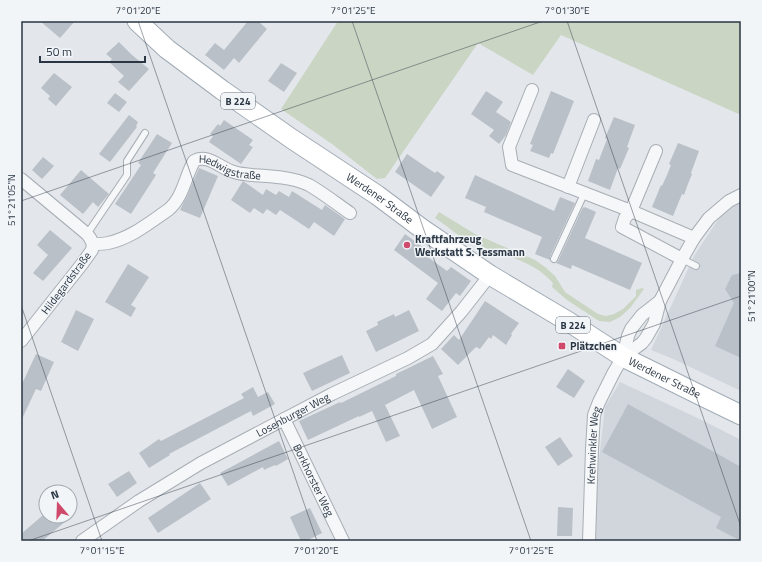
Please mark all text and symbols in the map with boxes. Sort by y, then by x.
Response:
text: 7°01'20"E [116,3,161,18]
text: 7°01'25"E [331,3,376,18]
text: 7°01'30"E [545,3,590,18]
scale bar [40,38,145,64]
text: 50 m [46,42,72,61]
road number: B 224 [221,93,255,109]
street label: Hedwigstraße [199,151,262,184]
street label: Werdener Straße [343,169,417,228]
text: 51°21'05"N [4,174,19,226]
place label: Kraftfahrzeug Werkstatt S. Tessmann [415,231,525,260]
marker: Kraftfahrzeug Werkstatt S. Tessmann [402,240,412,250]
street label: Hildegardstraße [37,248,95,318]
text: 51°21'00"N [744,270,759,322]
road number: B 224 [556,317,590,333]
place label: Plätzchen [570,338,617,354]
marker: Plätzchen [557,341,567,351]
street label: Werdener Straße [626,353,704,402]
street label: Losenburger Weg [253,389,333,441]
street label: Krehwinkler Weg [583,403,605,485]
street label: Borkhorster Weg [289,441,338,519]
north arrow [38,484,78,524]
text: N [49,486,61,503]
text: 7°01'15"E [80,543,125,558]
text: 7°01'20"E [294,543,339,558]
text: 7°01'25"E [509,543,554,558]

